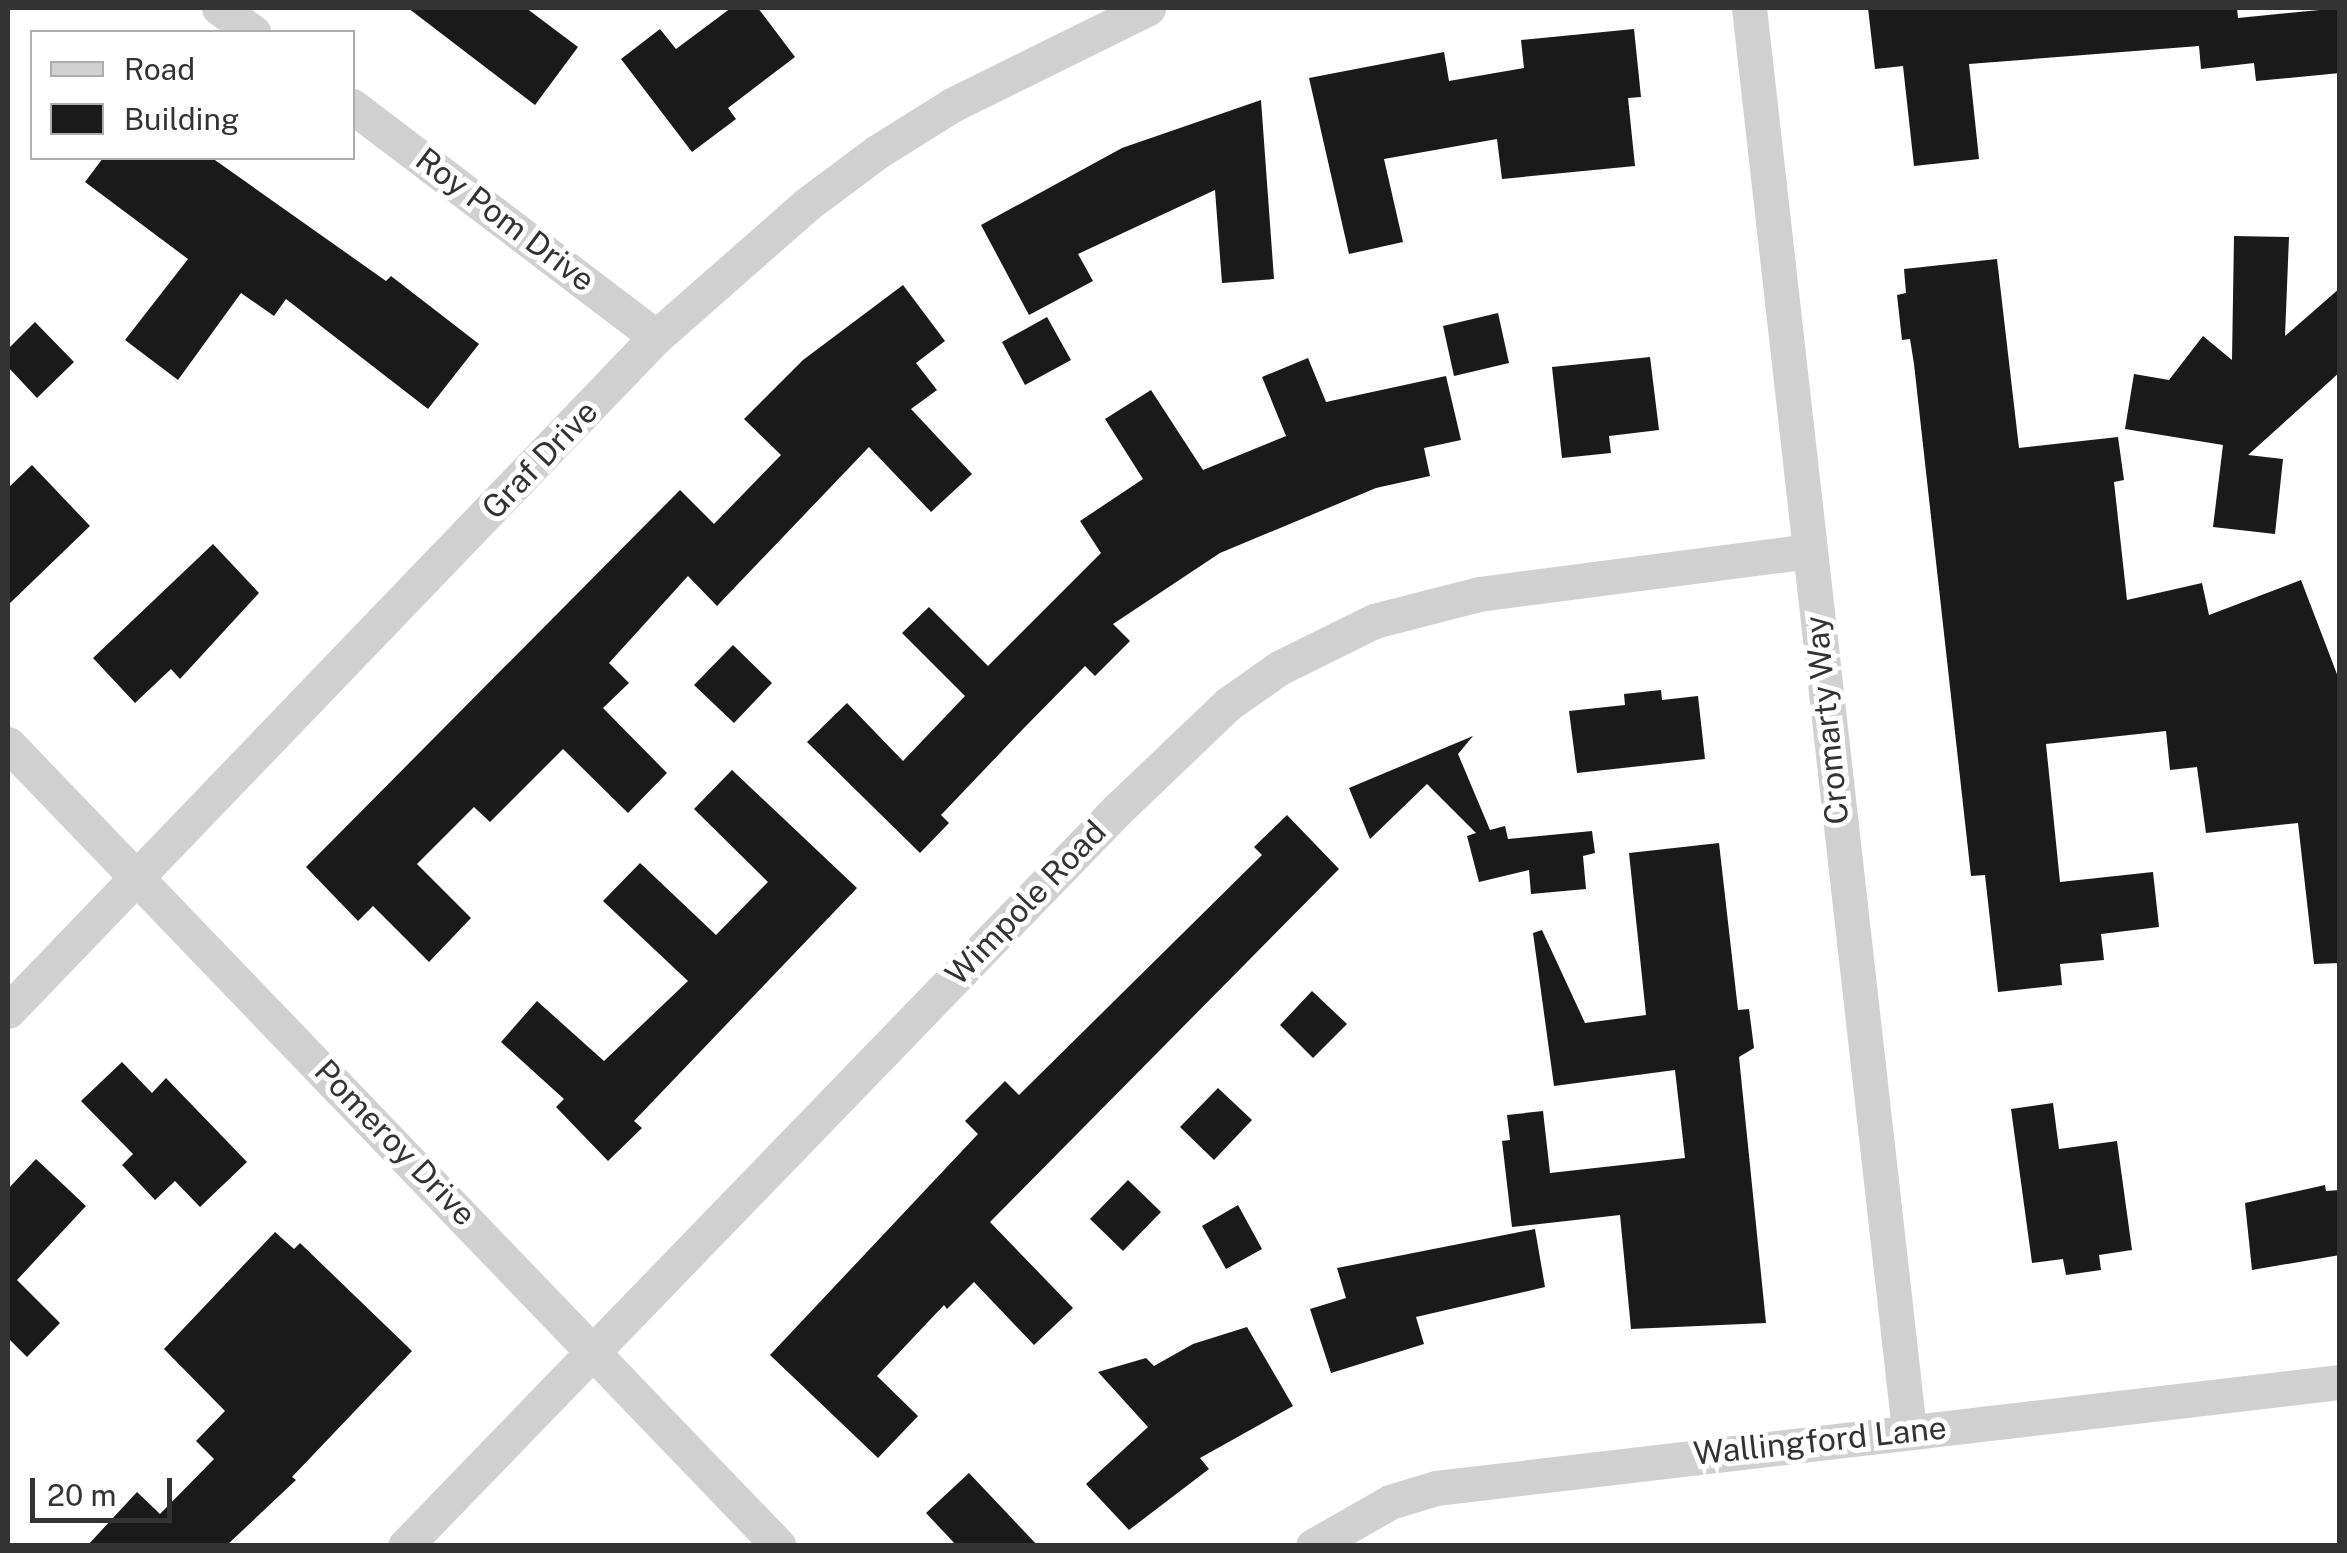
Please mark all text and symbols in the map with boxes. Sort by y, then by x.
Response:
legend [30,30,355,160]
text: Road [124,51,195,87]
text: Building [124,101,239,137]
street label: Roy Pom Drive [408,140,602,300]
street label: Graf Drive [474,393,606,527]
street label: Cromarty Way [1797,613,1857,827]
street label: Wimpole Road [938,813,1114,993]
street label: Pomeroy Drive [306,1052,484,1234]
street label: Wallingford Lane [1692,1409,1948,1473]
scale bar [35,1458,178,1520]
text: 20 m [47,1477,116,1513]

